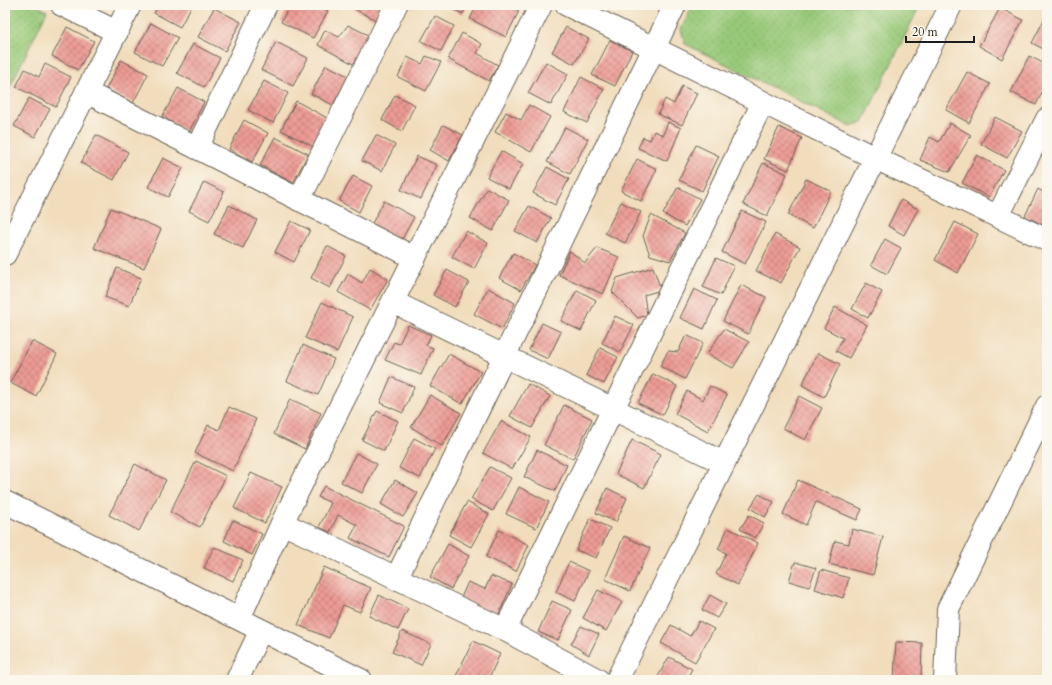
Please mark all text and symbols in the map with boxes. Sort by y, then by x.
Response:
scale bar [906,18,974,44]
text: 20 m [912,24,939,40]

